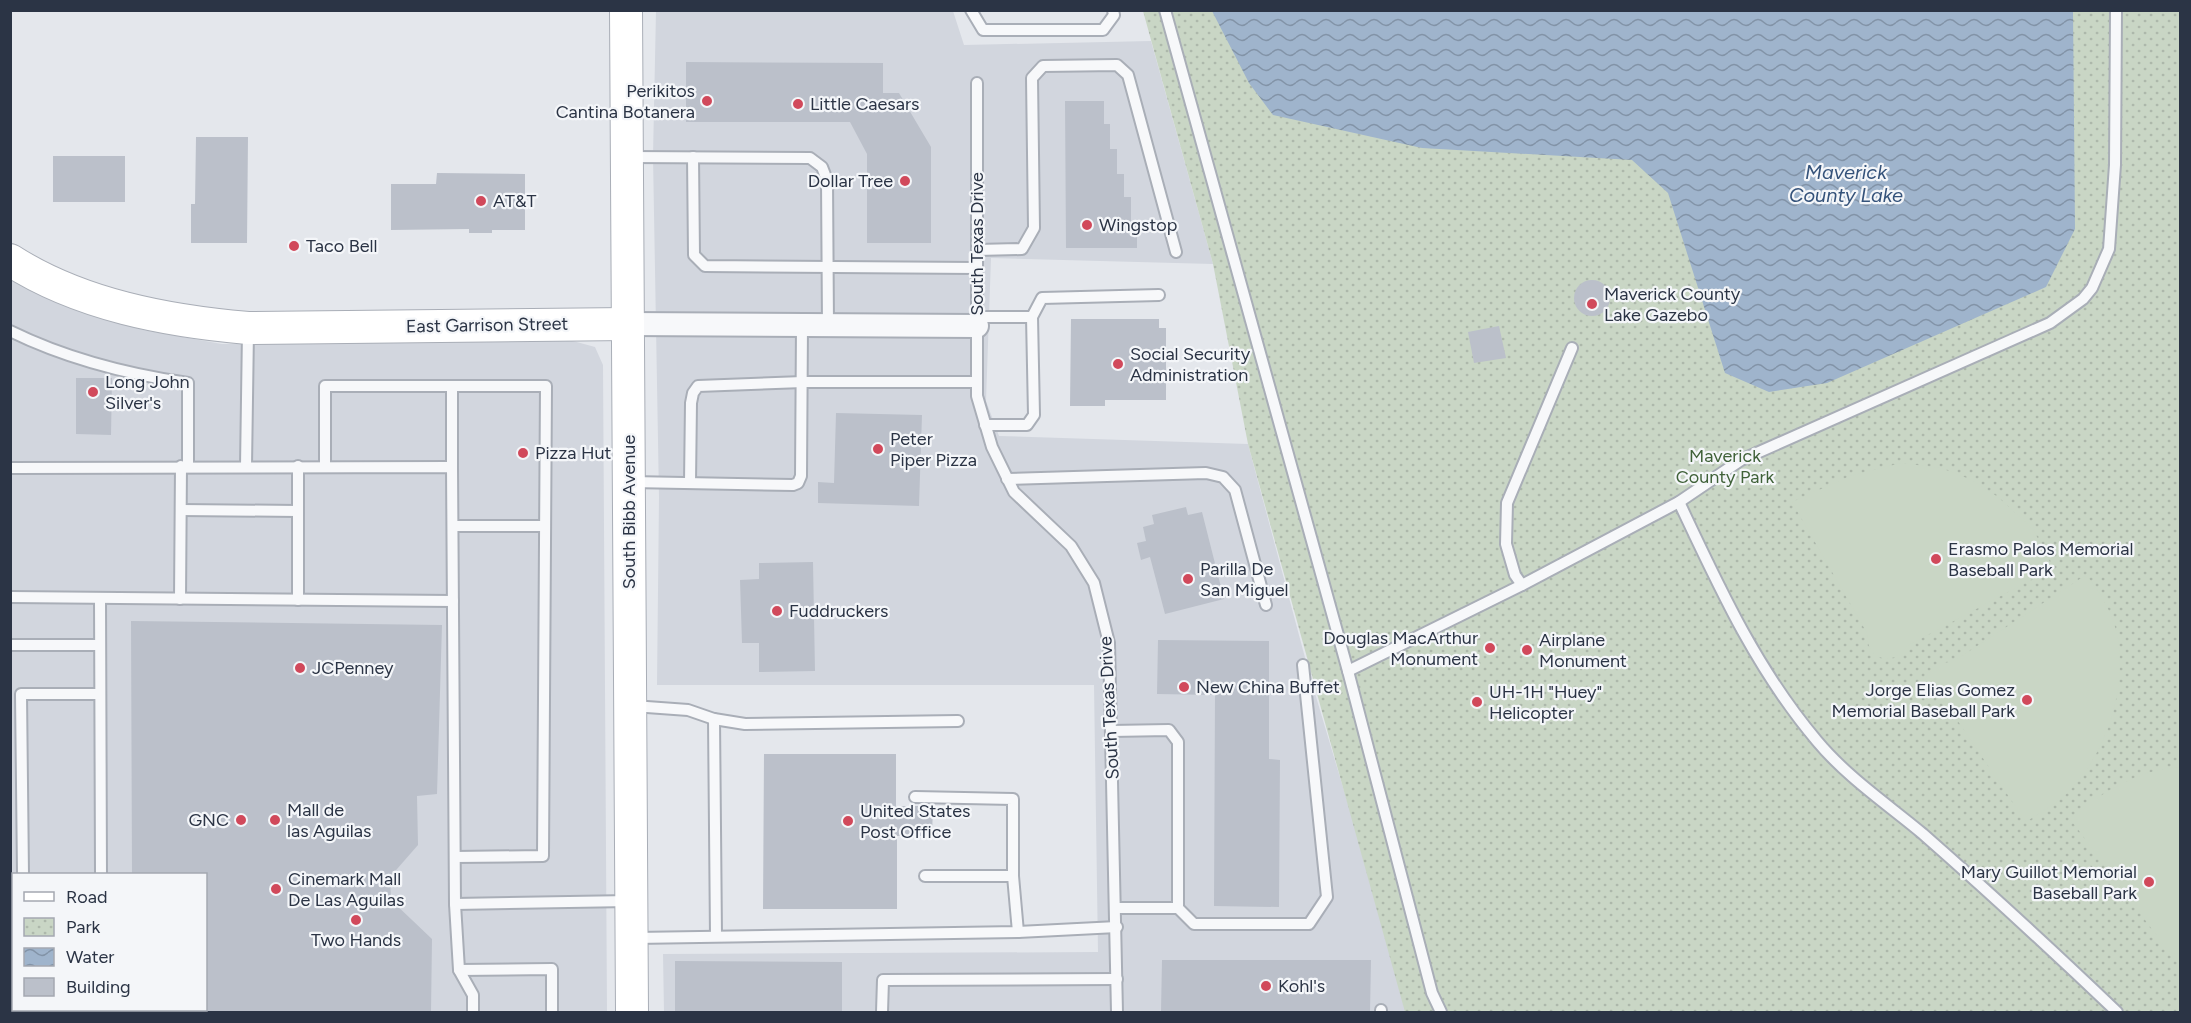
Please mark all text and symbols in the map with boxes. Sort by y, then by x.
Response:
place label: Perikitos Cantina Botanera [556,80,695,123]
place label: Little Caesars [810,93,919,115]
marker: Perikitos Cantina Botanera [700,94,714,108]
marker: Little Caesars [791,97,805,111]
water label: Maverick County Lake [1789,160,1903,207]
place label: Dollar Tree [808,170,893,192]
street label: South Texas Drive [966,172,988,316]
marker: Dollar Tree [898,174,912,188]
place label: AT&T [493,190,536,212]
marker: AT&T [474,194,488,208]
place label: Wingstop [1099,214,1177,236]
marker: Wingstop [1080,218,1094,232]
place label: Taco Bell [306,235,377,257]
marker: Taco Bell [287,239,301,253]
place label: Maverick County Lake Gazebo [1604,283,1741,326]
marker: Maverick County Lake Gazebo [1585,297,1599,311]
street label: East Garrison Street [406,313,569,337]
place label: Social Security Administration [1130,343,1251,386]
marker: Social Security Administration [1111,357,1125,371]
place label: Long John Silver's [105,371,190,414]
marker: Long John Silver's [86,385,100,399]
place label: Peter Piper Pizza [890,428,977,471]
street label: South Bibb Avenue [618,435,640,589]
place label: Pizza Hut [535,442,611,464]
marker: Peter Piper Pizza [871,442,885,456]
park label: Maverick County Park [1676,445,1774,488]
marker: Pizza Hut [516,446,530,460]
place label: Erasmo Palos Memorial Baseball Park [1948,538,2133,581]
marker: Erasmo Palos Memorial Baseball Park [1929,552,1943,566]
place label: Parilla De San Miguel [1200,558,1289,601]
marker: Parilla De San Miguel [1181,572,1195,586]
place label: Fuddruckers [789,600,888,622]
marker: Fuddruckers [770,604,784,618]
place label: Douglas MacArthur Monument [1323,627,1478,670]
place label: Airplane Monument [1539,629,1627,672]
street label: South Texas Drive [1094,636,1124,780]
marker: Douglas MacArthur Monument [1483,641,1497,655]
marker: Airplane Monument [1520,643,1534,657]
place label: JCPenney [312,657,394,679]
marker: JCPenney [293,661,307,675]
place label: New China Buffet [1196,676,1340,698]
place label: Jorge Elias Gomez Memorial Baseball Park [1832,679,2015,722]
marker: New China Buffet [1177,680,1191,694]
place label: UH-1H "Huey" Helicopter [1489,681,1602,724]
marker: Jorge Elias Gomez Memorial Baseball Park [2020,693,2034,707]
marker: UH-1H "Huey" Helicopter [1470,695,1484,709]
place label: Mall de las Aguilas [287,799,371,842]
place label: United States Post Office [860,800,971,843]
place label: GNC [188,809,229,831]
marker: GNC [234,813,248,827]
marker: Mall de las Aguilas [268,813,282,827]
marker: United States Post Office [841,814,855,828]
place label: Mary Guillot Memorial Baseball Park [1961,861,2137,904]
place label: Cinemark Mall De Las Aguilas [288,868,404,911]
legend [12,873,207,1011]
marker: Mary Guillot Memorial Baseball Park [2142,875,2156,889]
marker: Cinemark Mall De Las Aguilas [269,882,283,896]
text: Road [66,886,107,908]
marker: Two Hands [349,913,363,927]
text: Park [66,916,101,938]
place label: Two Hands [311,929,401,951]
text: Water [66,946,114,968]
place label: Kohl's [1278,975,1325,997]
text: Building [66,976,131,998]
marker: Kohl's [1259,979,1273,993]

